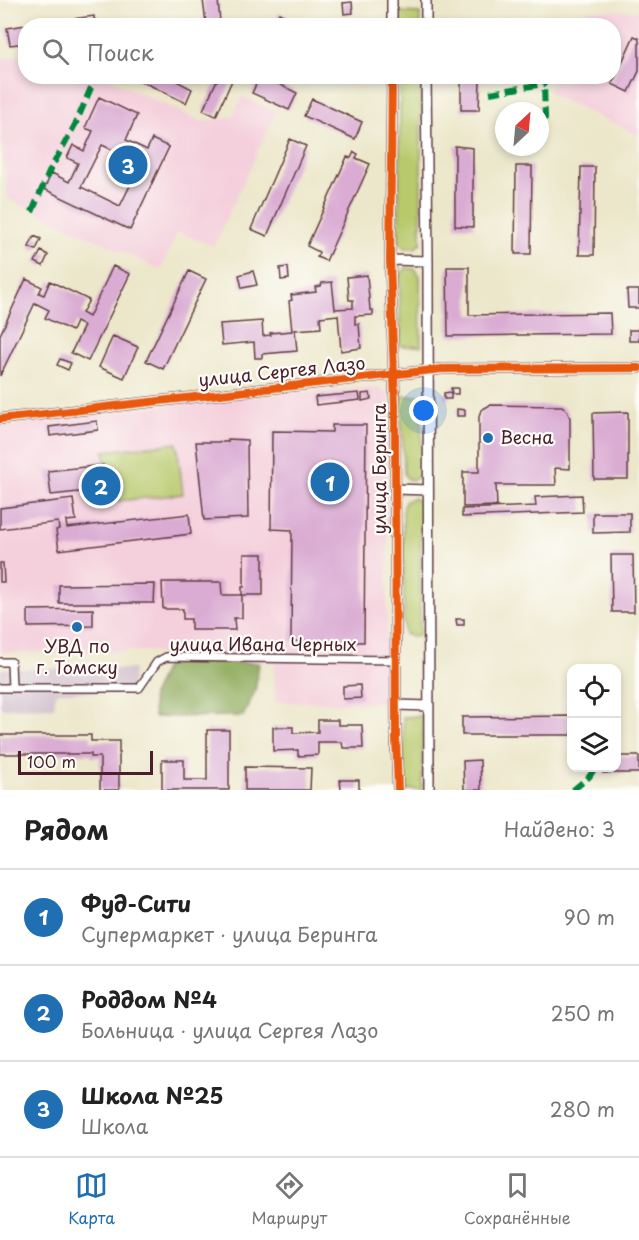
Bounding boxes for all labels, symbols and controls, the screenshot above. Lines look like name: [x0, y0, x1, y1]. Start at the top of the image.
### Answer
search box: [18, 18, 621, 84]
icon: search: [39, 35, 72, 68]
text: Поиск: [87, 35, 154, 68]
north arrow: [495, 102, 549, 156]
pin: 3: [108, 142, 148, 188]
street label: улица Сергея Лазо: [197, 348, 367, 393]
your location: [409, 396, 438, 425]
street label: улица Беринга: [365, 403, 392, 534]
place label: Весна: [500, 423, 554, 450]
marker: Весна: [481, 431, 495, 445]
pin: 1: [310, 460, 350, 504]
pin: 2: [82, 464, 120, 508]
marker: УВД по г. Томску: [70, 620, 84, 634]
street label: улица Ивана Черных: [169, 630, 357, 657]
place label: УВД по г. Томску: [36, 632, 118, 680]
map controls: [567, 664, 621, 772]
button: locate: [567, 664, 621, 718]
button: layers: [567, 718, 621, 772]
scale bar: [18, 748, 153, 776]
text: 100 m: [27, 749, 76, 773]
text: Рядом: [24, 810, 109, 849]
text: Найдено: 3: [504, 814, 615, 844]
text: Фуд-Сити: [81, 886, 192, 919]
text: 1: [39, 902, 48, 932]
text: 90 m: [564, 902, 615, 932]
text: Супермаркет · улица Беринга: [81, 919, 377, 949]
text: Роддом №4: [81, 982, 217, 1015]
text: 2: [36, 998, 51, 1028]
text: 250 m: [551, 998, 615, 1028]
text: Больница · улица Сергея Лазо: [81, 1015, 378, 1045]
text: Школа №25: [81, 1078, 224, 1111]
text: 3: [37, 1094, 50, 1124]
text: 280 m: [550, 1094, 615, 1124]
text: Школа: [81, 1111, 148, 1141]
tab: Карта: [68, 1169, 115, 1229]
tab: Маршрут: [252, 1169, 327, 1229]
tab: Сохранённые: [464, 1169, 571, 1229]

